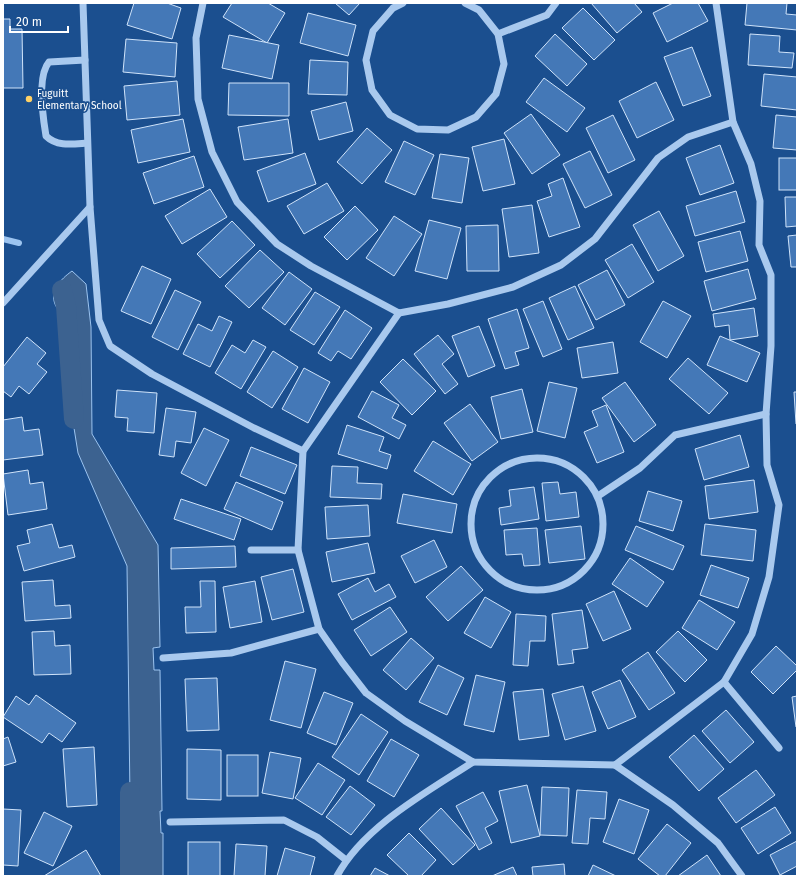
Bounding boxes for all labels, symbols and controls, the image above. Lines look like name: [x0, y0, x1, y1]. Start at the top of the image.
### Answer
scale bar: [10, 8, 68, 34]
text: 20 m: [16, 15, 42, 29]
place label: Fuguitt Elementary School: [37, 88, 122, 112]
marker: Fuguitt Elementary School: [24, 94, 34, 104]

